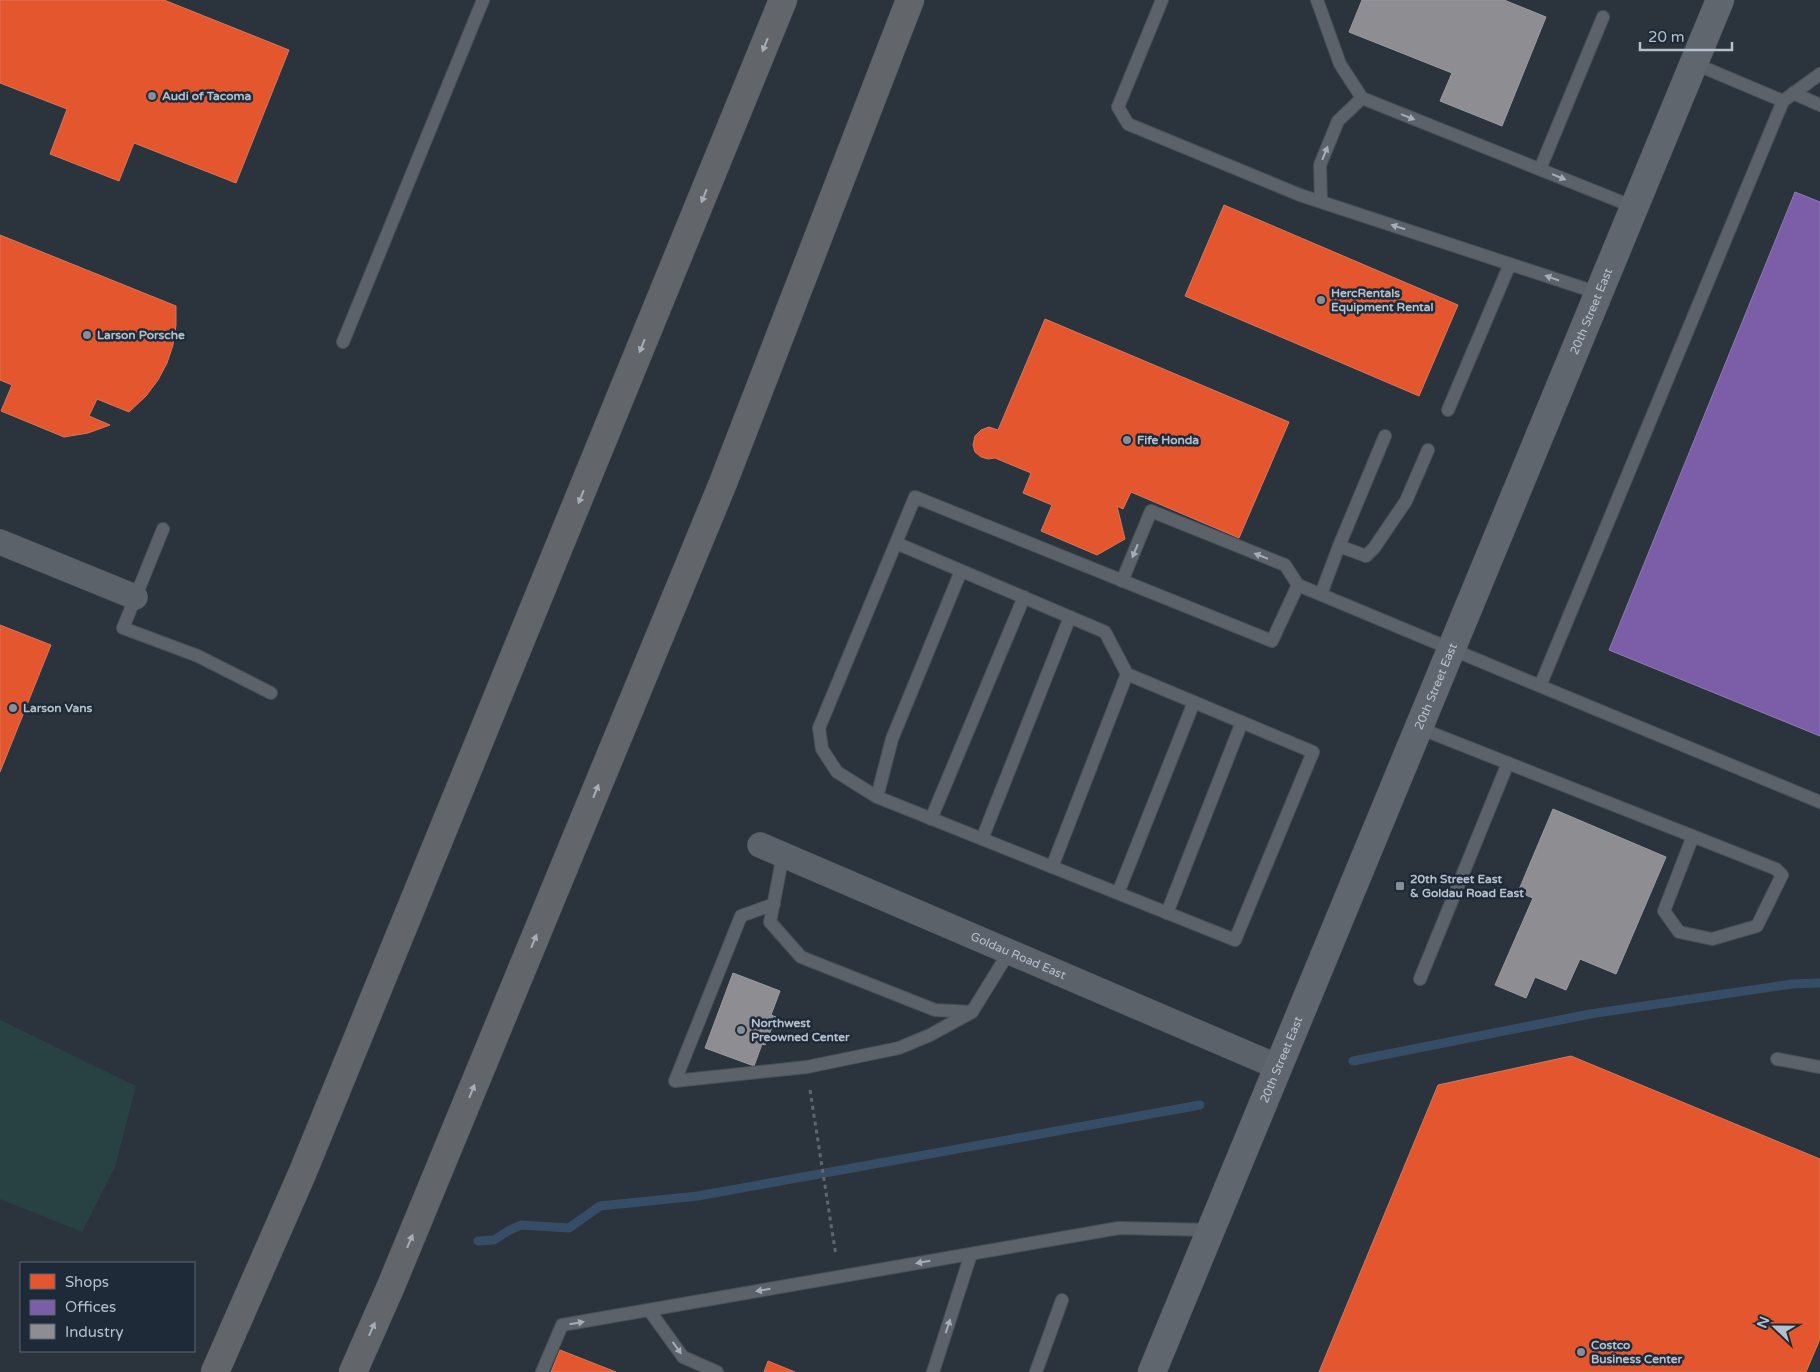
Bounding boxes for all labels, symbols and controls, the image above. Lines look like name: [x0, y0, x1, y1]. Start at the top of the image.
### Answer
scale bar: [1640, 20, 1732, 52]
text: 20 m: [1648, 28, 1685, 46]
one-way arrow: [761, 38, 769, 53]
place label: Audi of Tacoma: [162, 89, 251, 103]
marker: Audi of Tacoma: [146, 90, 158, 102]
one-way arrow: [1401, 113, 1415, 121]
one-way arrow: [1321, 146, 1329, 161]
one-way arrow: [1551, 174, 1566, 181]
one-way arrow: [700, 189, 708, 203]
one-way arrow: [1390, 222, 1405, 230]
street label: 20th Street East: [1567, 266, 1615, 357]
one-way arrow: [1544, 274, 1559, 282]
place label: HercRentals Equipment Rental: [1331, 286, 1433, 315]
marker: HercRentals Equipment Rental: [1315, 294, 1327, 306]
place label: Larson Porsche: [97, 328, 185, 342]
marker: Larson Porsche: [81, 329, 93, 341]
one-way arrow: [638, 339, 646, 353]
place label: Fife Honda: [1137, 433, 1199, 447]
marker: Fife Honda: [1121, 434, 1133, 446]
one-way arrow: [576, 489, 584, 504]
one-way arrow: [1130, 544, 1138, 558]
one-way arrow: [1254, 551, 1268, 559]
street label: 20th Street East: [1412, 641, 1460, 732]
place label: Larson Vans: [23, 701, 92, 715]
marker: Larson Vans: [7, 702, 19, 714]
one-way arrow: [593, 784, 601, 798]
place label: 20th Street East & Goldau Road East: [1410, 872, 1524, 900]
marker: 20th Street East & Goldau Road East: [1394, 880, 1406, 892]
street label: Goldau Road East: [969, 929, 1068, 982]
one-way arrow: [531, 934, 539, 948]
street label: 20th Street East: [1257, 1014, 1306, 1105]
place label: Northwest Preowned Center: [751, 1016, 850, 1044]
marker: Northwest Preowned Center: [735, 1024, 747, 1036]
one-way arrow: [469, 1084, 477, 1098]
one-way arrow: [407, 1234, 415, 1249]
one-way arrow: [915, 1259, 931, 1267]
legend: [20, 1262, 195, 1352]
text: Shops: [65, 1273, 109, 1291]
one-way arrow: [754, 1287, 770, 1295]
text: Offices: [65, 1298, 116, 1316]
north arrow: [1750, 1302, 1800, 1352]
text: N: [1753, 1314, 1773, 1331]
one-way arrow: [570, 1318, 586, 1326]
one-way arrow: [945, 1318, 952, 1333]
one-way arrow: [369, 1322, 377, 1336]
text: Industry: [65, 1323, 124, 1341]
place label: Costco Business Center: [1591, 1338, 1682, 1366]
one-way arrow: [672, 1341, 682, 1355]
marker: Costco Business Center: [1575, 1346, 1587, 1358]

